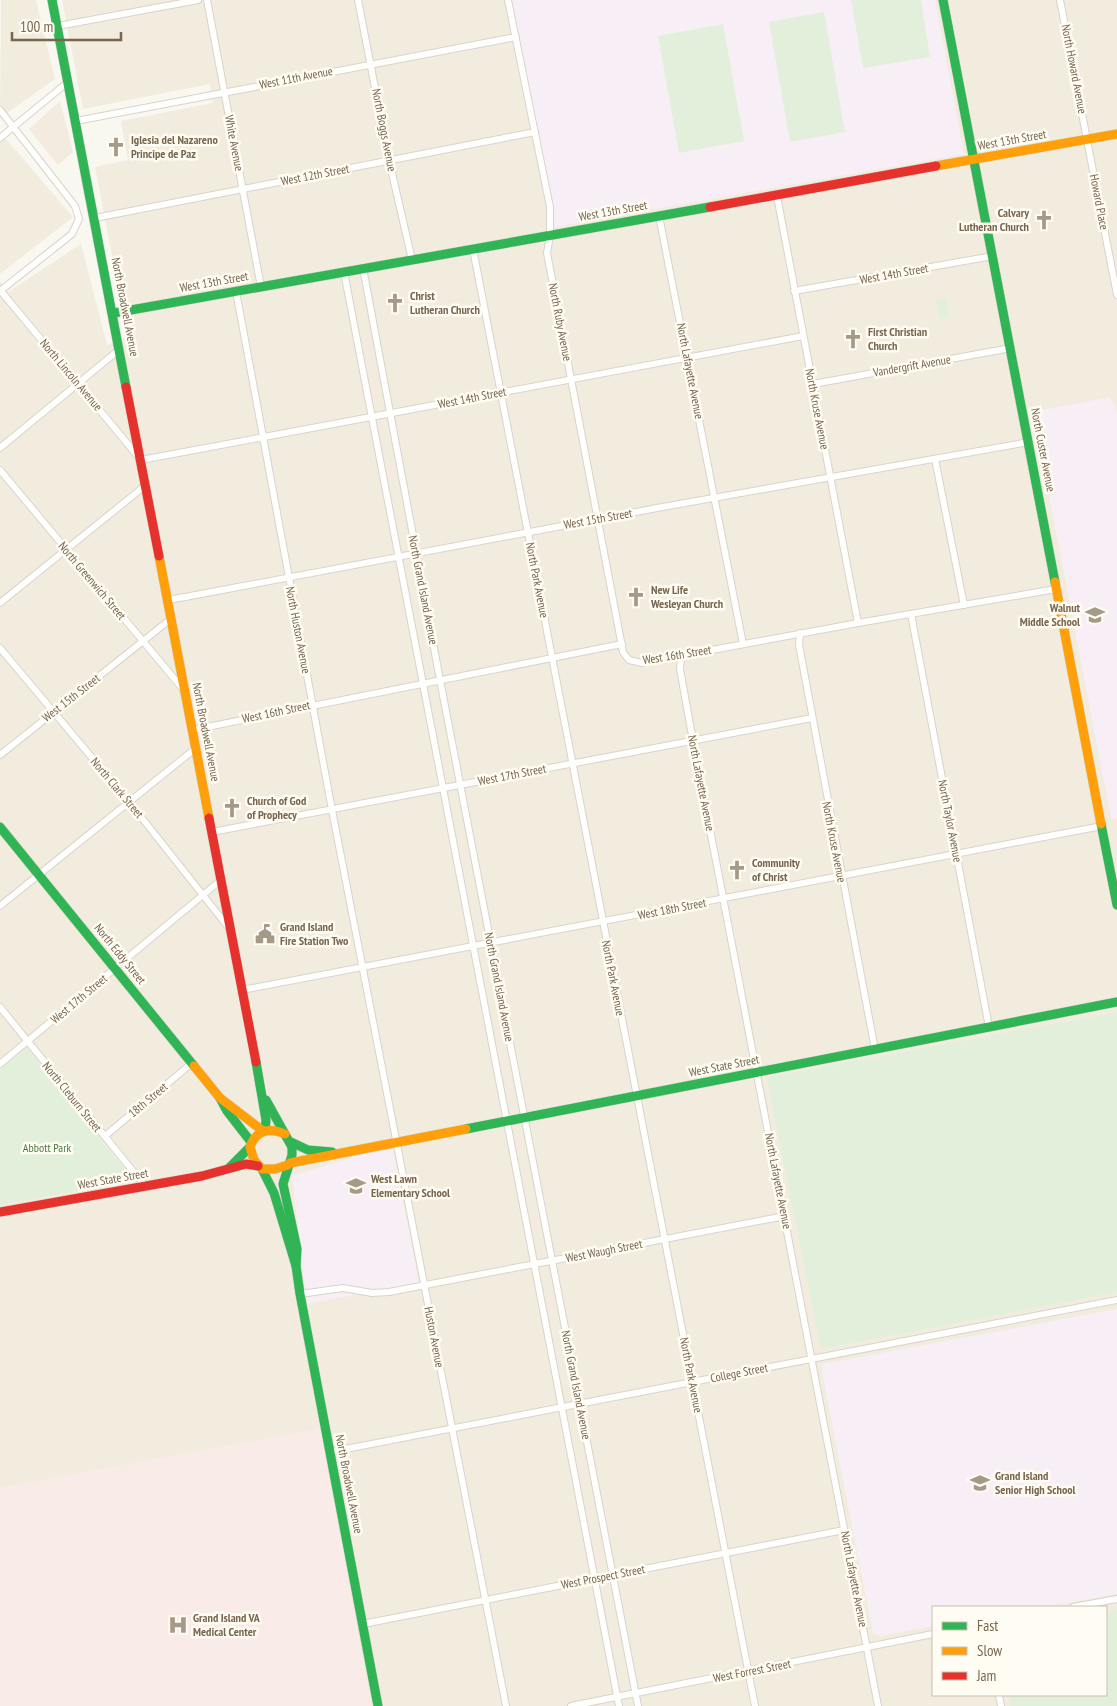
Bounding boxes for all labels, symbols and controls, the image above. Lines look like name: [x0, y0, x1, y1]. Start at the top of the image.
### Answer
scale bar: [12, 10, 121, 42]
text: 100 m: [20, 17, 53, 36]
street label: North Howard Avenue: [1058, 23, 1091, 115]
street label: West 11th Avenue: [258, 63, 334, 92]
street label: North Boggs Avenue: [369, 87, 400, 173]
street label: White Avenue: [222, 114, 247, 172]
street label: West 13th Street: [977, 126, 1048, 153]
place label: Iglesia del Nazareno Principe de Paz: [131, 132, 218, 161]
church icon: Iglesia del Nazareno Principe de Paz: [105, 136, 127, 158]
street label: West 12th Street: [279, 160, 351, 188]
street label: Howard Place: [1087, 173, 1112, 231]
street label: West 13th Street: [578, 197, 649, 224]
place label: Calvary Lutheran Church: [959, 205, 1029, 234]
church icon: Calvary Lutheran Church: [1033, 209, 1055, 231]
street label: North Broadwell Avenue: [109, 256, 142, 358]
street label: West 14th Street: [859, 260, 930, 287]
street label: West 13th Street: [179, 268, 250, 295]
street label: North Ruby Avenue: [546, 282, 575, 362]
place label: Christ Lutheran Church: [410, 288, 480, 317]
church icon: Christ Lutheran Church: [384, 292, 406, 314]
street label: North Lafayette Avenue: [674, 322, 707, 420]
place label: First Christian Church: [868, 324, 927, 353]
church icon: First Christian Church: [842, 328, 864, 350]
street label: North Lincoln Avenue: [37, 336, 106, 414]
street label: Vandergrift Avenue: [871, 351, 952, 380]
street label: North Kruse Avenue: [802, 367, 833, 451]
street label: West 14th Street: [436, 383, 508, 411]
street label: North Custer Avenue: [1028, 407, 1059, 493]
street label: West 15th Street: [563, 505, 634, 532]
street label: North Grand Island Avenue: [406, 534, 441, 646]
street label: North Greenwich Street: [55, 539, 130, 623]
street label: North Park Avenue: [523, 541, 552, 619]
place label: New Life Wesleyan Church: [650, 582, 723, 611]
street label: North Huston Avenue: [283, 585, 314, 675]
church icon: New Life Wesleyan Church: [625, 586, 647, 608]
place label: Walnut Middle School: [1020, 600, 1081, 629]
school or university icon: Walnut Middle School: [1084, 604, 1106, 626]
street label: West 16th Street: [642, 642, 713, 667]
street label: West 15th Street: [39, 670, 103, 725]
street label: North Broadwell Avenue: [190, 681, 223, 783]
street label: West 16th Street: [240, 697, 312, 726]
street label: North Lafayette Avenue: [685, 734, 718, 832]
street label: North Clark Street: [88, 754, 148, 822]
street label: West 17th Street: [477, 760, 548, 788]
street label: North Taylor Avenue: [935, 778, 966, 863]
place label: Church of God of Prophecy: [247, 793, 306, 822]
church icon: Church of God of Prophecy: [221, 797, 243, 819]
street label: North Kruse Avenue: [819, 800, 850, 884]
place label: Community of Christ: [752, 855, 800, 884]
church icon: Community of Christ: [726, 859, 748, 881]
street label: West 18th Street: [636, 894, 708, 922]
place label: Grand Island Fire Station Two: [280, 919, 349, 948]
street label: North Eddy Street: [91, 920, 150, 987]
public building icon: Grand Island Fire Station Two: [254, 923, 276, 945]
street label: North Grand Island Avenue: [482, 931, 517, 1043]
street label: North Park Avenue: [599, 939, 628, 1017]
street label: West 17th Street: [47, 970, 111, 1027]
street label: West State Street: [687, 1051, 761, 1080]
street label: North Cleburn Street: [40, 1059, 106, 1135]
street label: 18th Street: [125, 1078, 171, 1120]
street label: North Lafayette Avenue: [762, 1132, 795, 1230]
park label: Abbott Park: [23, 1140, 71, 1155]
street label: West State Street: [77, 1165, 150, 1192]
place label: West Lawn Elementary School: [370, 1171, 450, 1200]
school or university icon: West Lawn Elementary School: [345, 1175, 367, 1197]
street label: West Waugh Street: [564, 1236, 644, 1265]
street label: Huston Avenue: [421, 1305, 448, 1369]
street label: North Grand Island Avenue: [559, 1329, 594, 1441]
street label: North Park Avenue: [677, 1336, 706, 1414]
street label: College Street: [709, 1359, 770, 1385]
street label: North Broadwell Avenue: [333, 1433, 366, 1535]
place label: Grand Island Senior High School: [995, 1468, 1076, 1497]
school or university icon: Grand Island Senior High School: [969, 1472, 991, 1494]
street label: North Lafayette Avenue: [838, 1530, 871, 1628]
street label: West Prospect Street: [560, 1561, 647, 1592]
legend: [932, 1606, 1107, 1696]
place label: Grand Island VA Medical Center: [193, 1610, 261, 1639]
hospital icon: Grand Island VA Medical Center: [167, 1614, 189, 1636]
text: Fast: [977, 1616, 998, 1635]
text: Slow: [977, 1641, 1002, 1660]
street label: West Forrest Street: [712, 1655, 793, 1685]
text: Jam: [976, 1666, 996, 1685]

